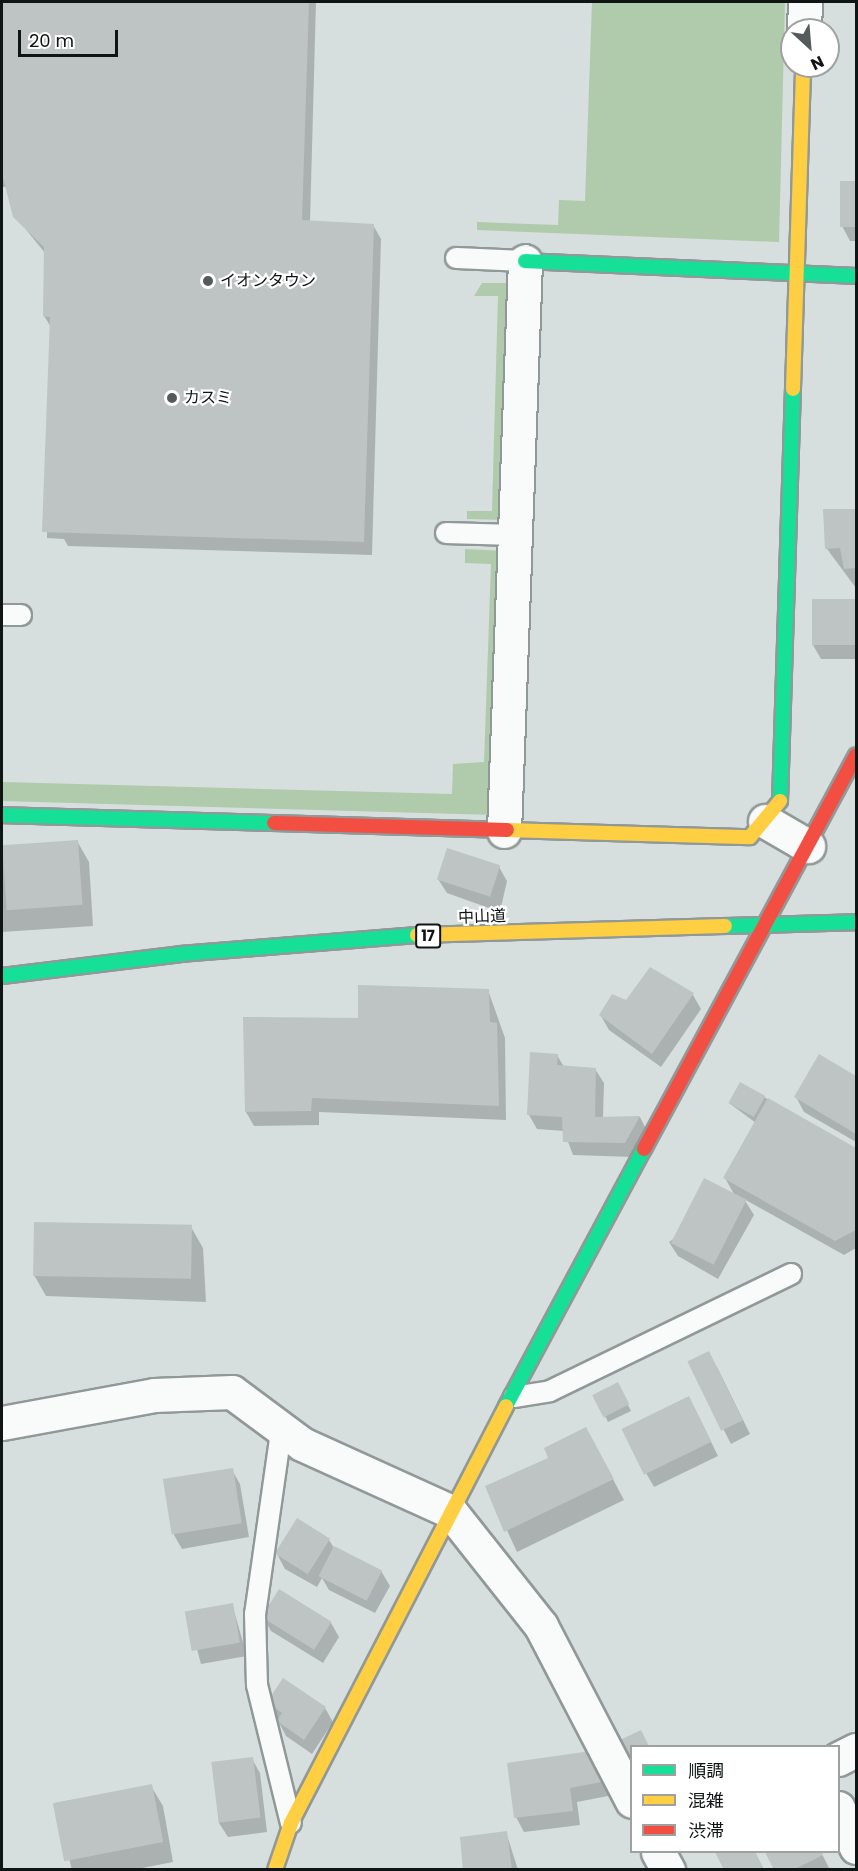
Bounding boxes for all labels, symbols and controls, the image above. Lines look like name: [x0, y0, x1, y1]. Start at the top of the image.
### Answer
scale bar: [21, 18, 122, 56]
north arrow: [780, 18, 840, 78]
text: 20 m: [29, 28, 74, 53]
text: N: [807, 50, 828, 76]
place label: イオンタウン: [220, 271, 316, 291]
marker: イオンタウン: [201, 274, 215, 288]
place label: カスミ: [184, 388, 232, 408]
marker: カスミ: [165, 391, 179, 405]
street label: 中山道: [458, 907, 506, 927]
road number: 17: [414, 924, 442, 948]
legend: [630, 1745, 840, 1853]
text: 順調: [688, 1758, 724, 1783]
text: 混雑: [688, 1788, 724, 1813]
text: 渋滞: [688, 1818, 724, 1843]

